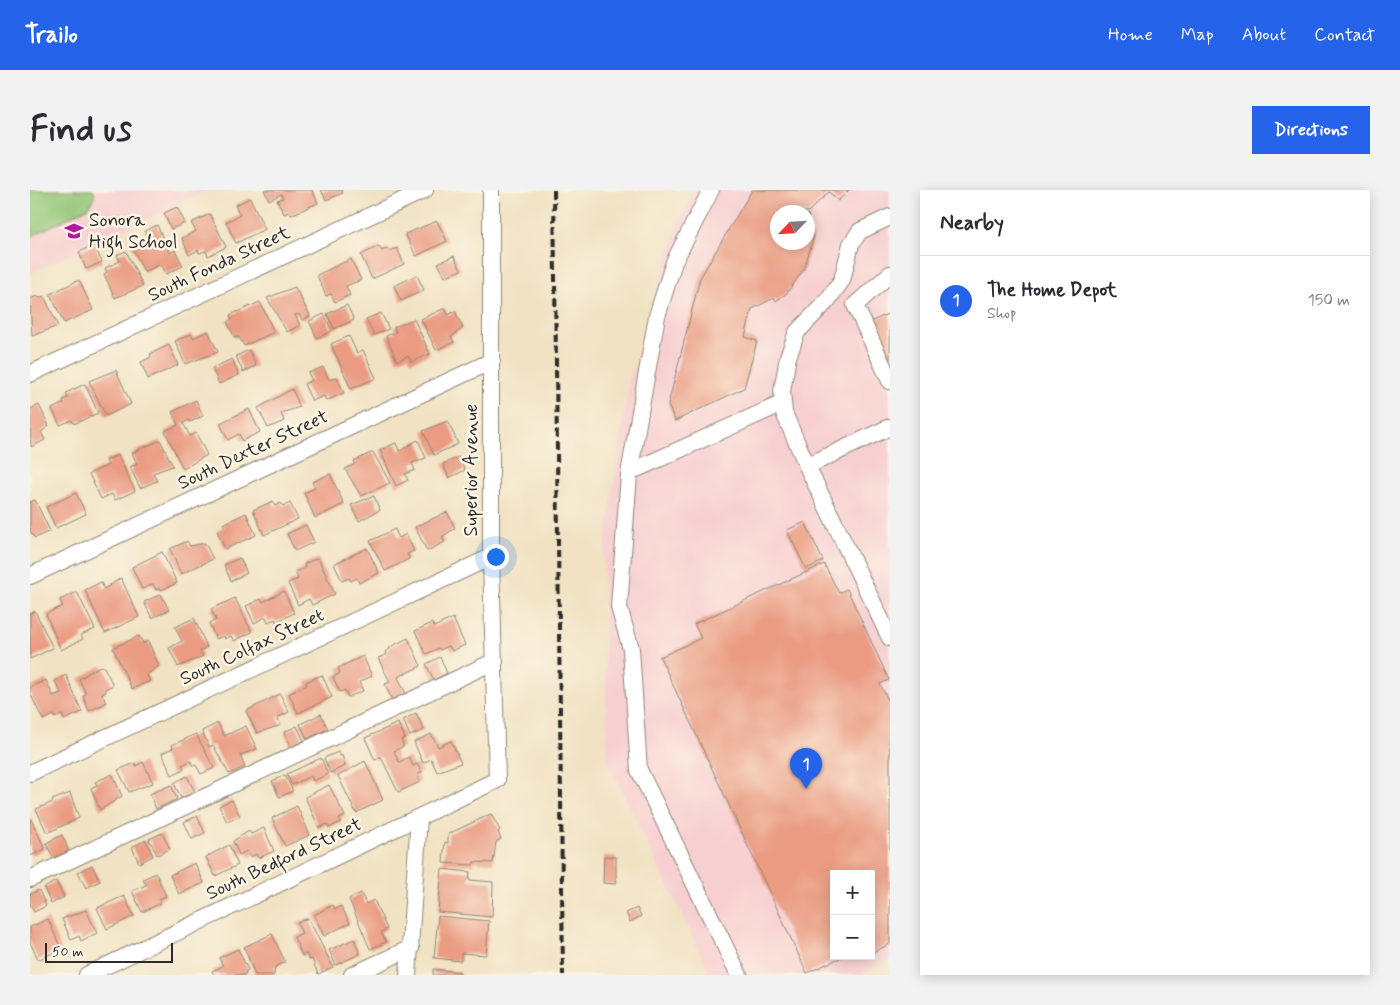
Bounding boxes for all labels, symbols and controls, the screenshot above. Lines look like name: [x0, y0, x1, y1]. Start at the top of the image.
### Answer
text: Trailo: [25, 20, 78, 51]
text: Home: [1108, 23, 1153, 47]
text: Map: [1181, 23, 1214, 47]
text: About: [1242, 23, 1286, 47]
text: Contact: [1314, 23, 1375, 47]
button: Directions: [1252, 106, 1370, 154]
text: Find us: [30, 107, 132, 153]
north arrow: [770, 205, 815, 250]
place label: Sonora High School: [89, 208, 178, 258]
text: Nearby: [940, 209, 1004, 237]
school or university icon: Sonora High School: [63, 220, 85, 242]
street label: South Fonda Street: [144, 220, 294, 308]
text: The Home Depot: [987, 278, 1117, 303]
text: 1: [952, 290, 960, 311]
text: 150 m: [1308, 290, 1350, 311]
text: Shop: [987, 303, 1016, 324]
street label: South Dexter Street: [174, 404, 332, 496]
street label: Superior Avenue: [459, 404, 484, 536]
your location: [483, 544, 509, 570]
street label: South Colfax Street: [176, 603, 328, 691]
pin: 1: [790, 748, 822, 789]
street label: South Bedford Street: [202, 812, 367, 909]
map controls: [830, 870, 875, 960]
button: +: [830, 870, 875, 915]
button: −: [830, 915, 875, 960]
scale bar: [45, 940, 172, 963]
text: 50 m: [52, 943, 83, 961]

